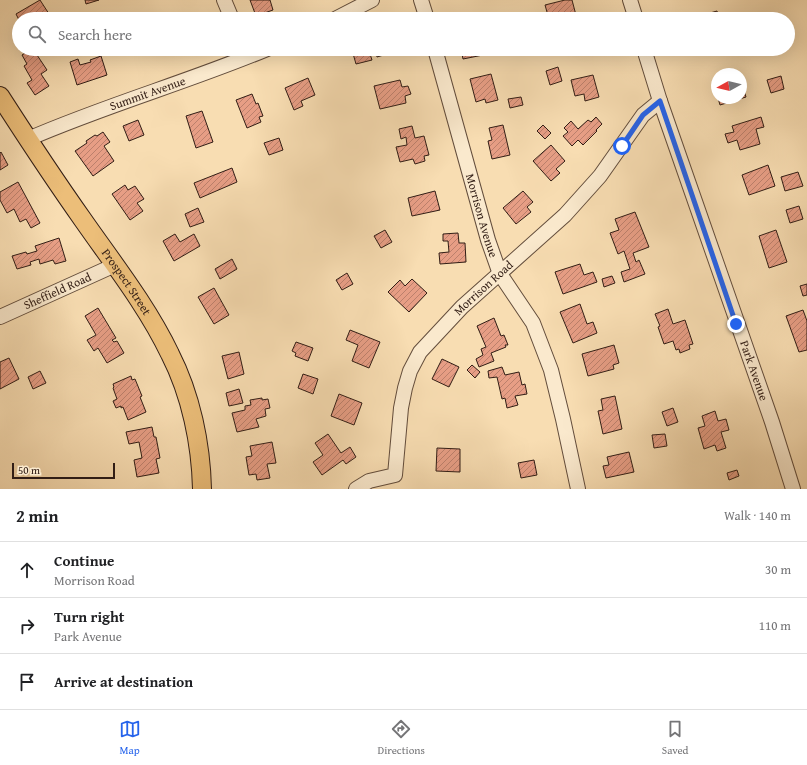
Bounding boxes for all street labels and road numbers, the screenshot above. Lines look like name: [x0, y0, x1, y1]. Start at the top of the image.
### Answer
street label: Summit Avenue: [107, 72, 188, 114]
street label: Morrison Avenue: [462, 172, 503, 260]
street label: Prospect Street: [98, 245, 156, 319]
street label: Morrison Road: [449, 256, 517, 319]
street label: Sheffield Road: [21, 268, 94, 313]
street label: Park Avenue: [736, 338, 773, 403]

